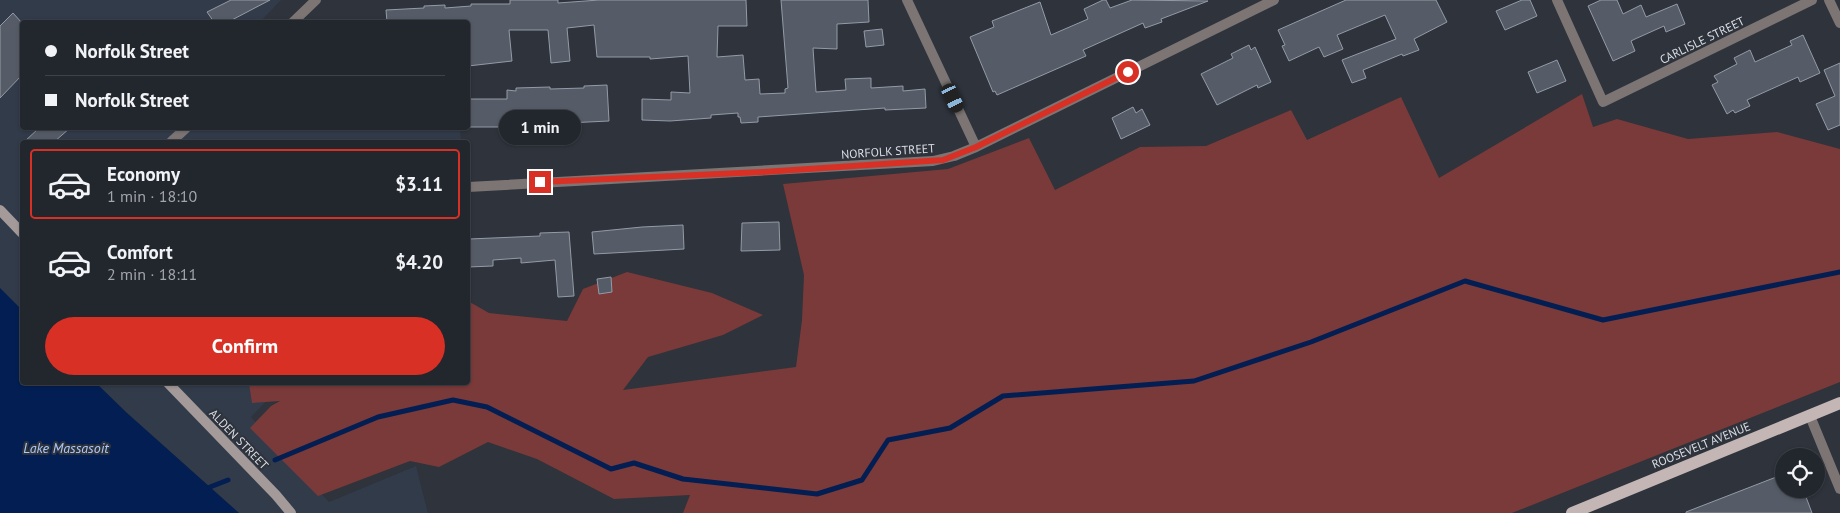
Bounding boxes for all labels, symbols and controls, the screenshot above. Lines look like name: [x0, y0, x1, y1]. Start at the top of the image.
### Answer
street label: CARLISLE STREET: [1657, 13, 1747, 67]
text: Norfolk Street: [75, 39, 189, 63]
route start: [1117, 61, 1139, 83]
car: [939, 81, 966, 115]
text: Norfolk Street: [75, 88, 189, 112]
callout: 1 min: [499, 110, 581, 144]
text: 1 min: [520, 117, 560, 137]
street label: NORFOLK STREET: [841, 140, 936, 162]
icon: car: [47, 162, 92, 207]
text: Economy: [107, 162, 180, 186]
route end: [529, 171, 551, 193]
text: $3.11: [395, 172, 443, 196]
text: 1 min · 18:10: [107, 186, 197, 206]
icon: car: [47, 240, 92, 285]
text: Comfort: [107, 240, 173, 264]
text: $4.20: [395, 250, 443, 274]
text: 2 min · 18:11: [107, 264, 197, 284]
button: Confirm: [45, 317, 445, 375]
street label: ALDEN STREET: [206, 406, 272, 473]
street label: ROOSEVELT AVENUE: [1650, 418, 1752, 472]
water label: Lake Massasoit: [23, 439, 109, 457]
map controls: [1775, 448, 1825, 498]
button: locate: [1775, 448, 1825, 498]

